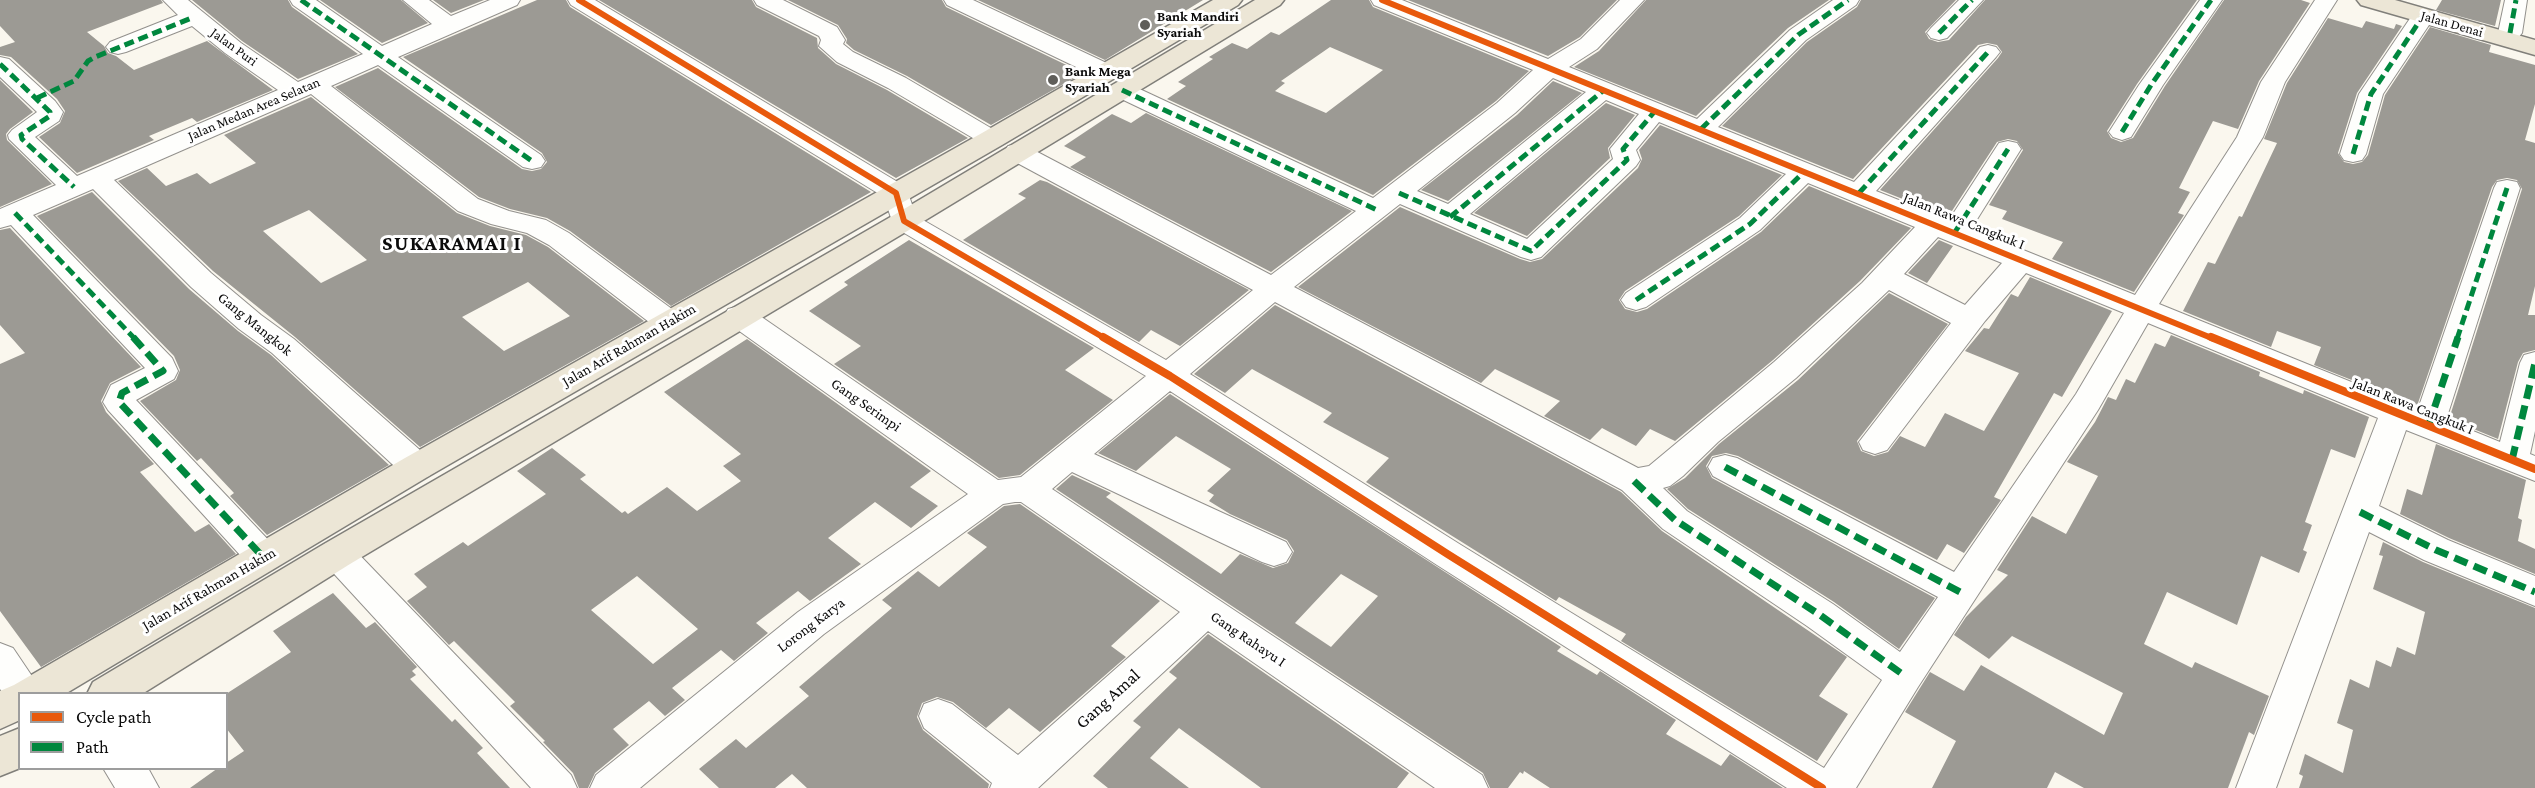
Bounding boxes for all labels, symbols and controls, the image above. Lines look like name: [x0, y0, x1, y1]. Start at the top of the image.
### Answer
street label: Jalan Denai: [2419, 7, 2485, 41]
place label: Bank Mandiri Syariah: [1157, 9, 1239, 42]
marker: Bank Mandiri Syariah: [1138, 18, 1152, 32]
street label: Jalan Puri: [207, 24, 261, 70]
place label: Bank Mega Syariah: [1065, 64, 1131, 96]
marker: Bank Mega Syariah: [1046, 73, 1060, 87]
street label: Jalan Medan Area Selatan: [185, 74, 323, 144]
street label: Jalan Rawa Cangkuk I: [1901, 188, 2027, 254]
district label: SUKARAMAI I: [382, 231, 522, 257]
street label: Gang Mangkok: [214, 288, 296, 360]
street label: Jalan Arif Rahman Hakim: [559, 299, 699, 391]
street label: Jalan Rawa Cangkuk I: [2350, 373, 2476, 439]
street label: Gang Serimpi: [828, 374, 904, 436]
street label: Jalan Arif Rahman Hakim: [139, 543, 279, 635]
street label: Lorong Karya: [774, 594, 848, 656]
street label: Gang Rahayu I: [1207, 607, 1289, 671]
street label: Gang Amal: [1071, 664, 1145, 734]
legend: [18, 692, 228, 770]
text: Cycle path: [76, 707, 151, 727]
text: Path: [76, 737, 109, 757]

